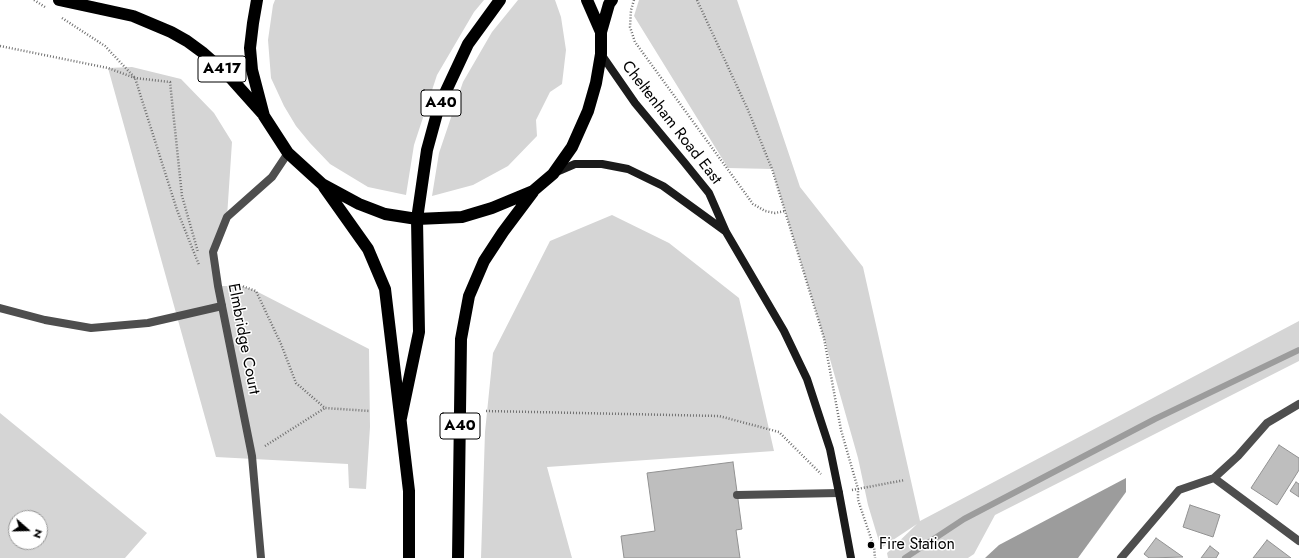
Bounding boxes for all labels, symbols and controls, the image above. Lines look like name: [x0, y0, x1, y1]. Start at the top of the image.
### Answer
road number: A417: [198, 56, 246, 82]
street label: Cheltenham Road East: [617, 58, 725, 188]
road number: A40: [421, 90, 461, 116]
street label: Elmbridge Court: [223, 282, 263, 396]
road number: A40: [440, 413, 480, 439]
north arrow: [8, 510, 48, 550]
text: N: [29, 527, 47, 541]
place label: Fire Station: [879, 535, 955, 555]
marker: Fire Station: [866, 540, 876, 550]

